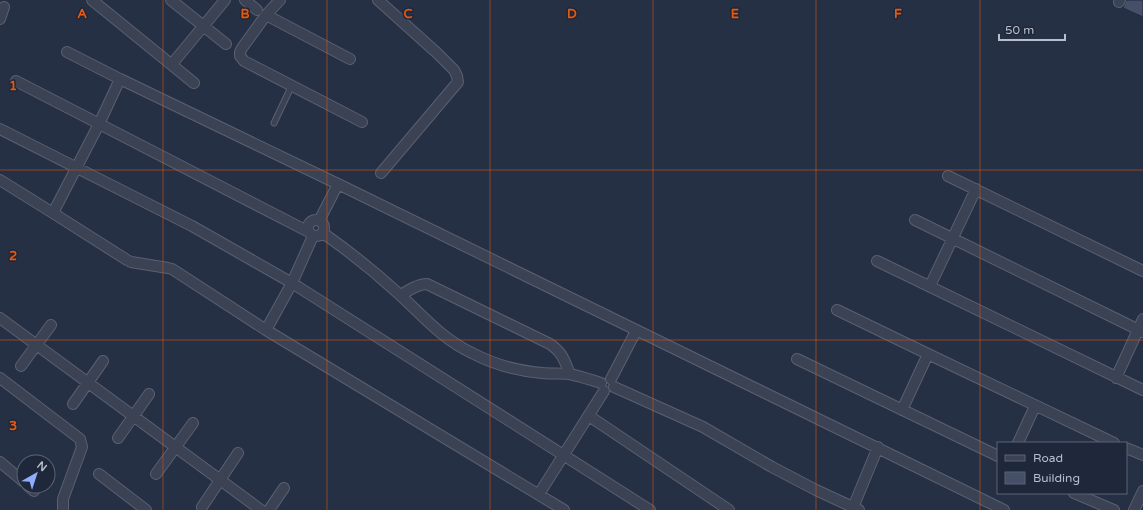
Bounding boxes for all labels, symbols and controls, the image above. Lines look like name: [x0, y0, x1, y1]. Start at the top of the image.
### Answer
text: A: [77, 6, 87, 22]
text: B: [240, 6, 250, 22]
text: C: [403, 6, 413, 22]
text: D: [567, 6, 577, 22]
text: E: [731, 6, 739, 22]
text: F: [894, 6, 902, 22]
scale bar: [999, 16, 1065, 42]
text: 50 m: [1005, 23, 1034, 37]
text: 1: [9, 78, 17, 94]
text: 2: [9, 248, 17, 264]
text: 3: [9, 418, 17, 434]
legend: [997, 442, 1127, 494]
text: Road: [1033, 451, 1063, 465]
north arrow: [16, 454, 56, 494]
text: N: [34, 459, 50, 474]
text: Building: [1033, 471, 1080, 485]

